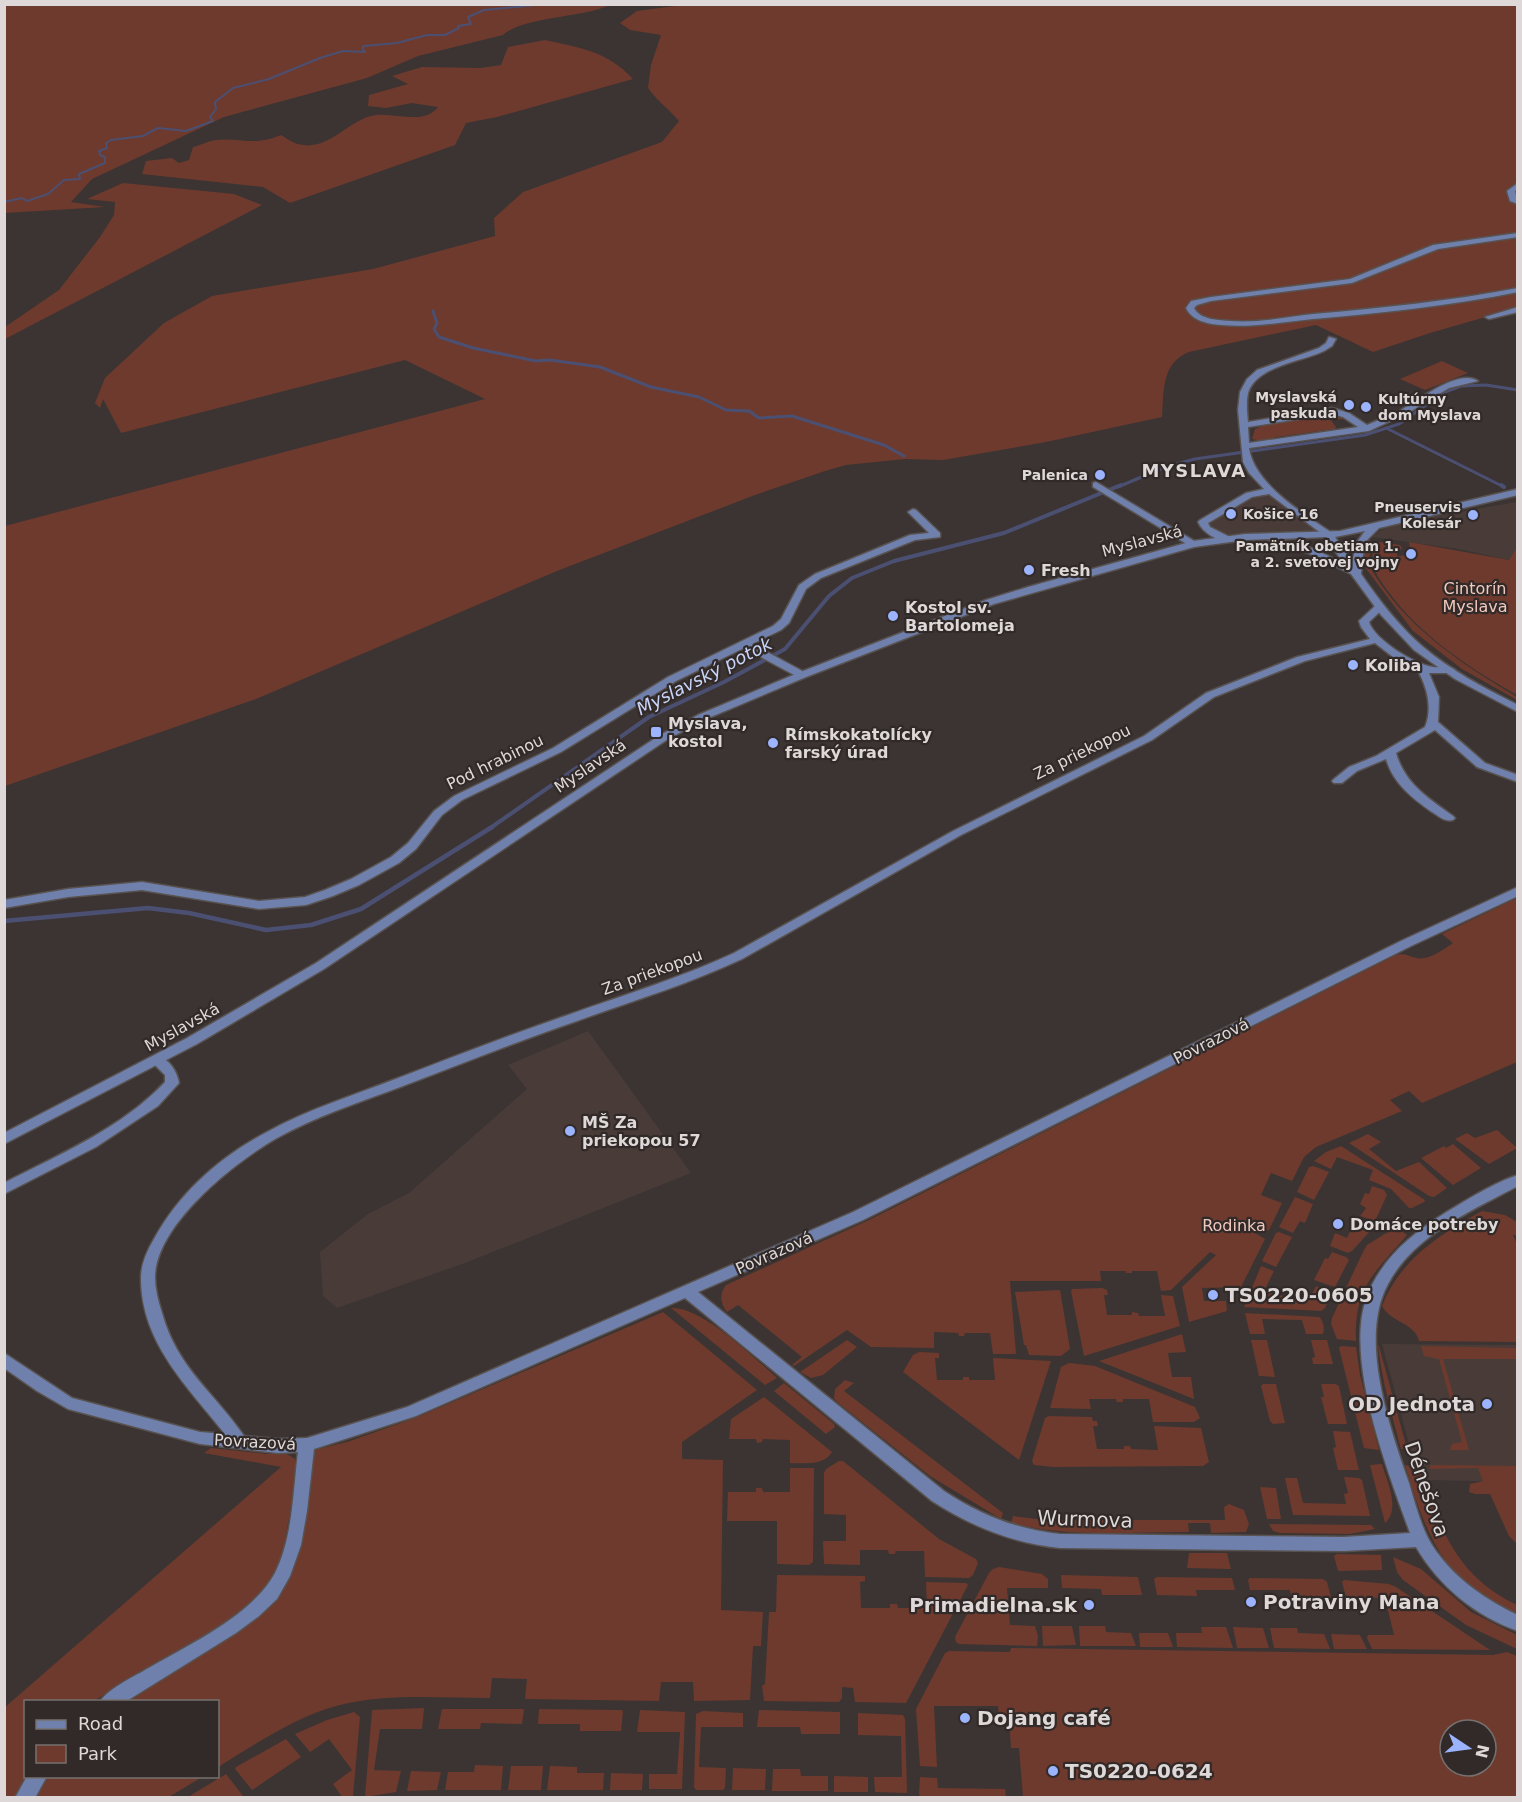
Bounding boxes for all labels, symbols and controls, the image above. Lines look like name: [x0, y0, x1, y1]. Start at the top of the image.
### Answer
place label: Myslavská paskuda: [1255, 389, 1337, 421]
place label: Kultúrny dom Myslava: [1378, 391, 1481, 423]
marker: Myslavská paskuda: [1342, 398, 1356, 412]
marker: Kultúrny dom Myslava: [1359, 400, 1373, 414]
district label: MYSLAVA: [1141, 460, 1247, 481]
place label: Palenica: [1022, 467, 1088, 483]
marker: Palenica: [1093, 468, 1107, 482]
place label: Pneuservis Kolesár: [1374, 499, 1461, 531]
place label: Košice 16: [1243, 506, 1319, 522]
marker: Košice 16: [1224, 507, 1238, 521]
marker: Pneuservis Kolesár: [1466, 508, 1480, 522]
street label: Myslavská: [1100, 521, 1184, 561]
place label: Pamätník obetiam 1. a 2. svetovej vojny: [1235, 538, 1399, 570]
marker: Pamätník obetiam 1. a 2. svetovej vojny: [1404, 547, 1418, 561]
place label: Fresh: [1041, 561, 1091, 580]
marker: Fresh: [1022, 563, 1036, 577]
park label: Cintorín Myslava: [1442, 579, 1508, 616]
place label: Kostol sv. Bartolomeja: [905, 598, 1015, 635]
marker: Kostol sv. Bartolomeja: [886, 609, 900, 623]
water label: Myslavský potok: [633, 632, 777, 719]
place label: Koliba: [1365, 656, 1421, 675]
marker: Koliba: [1346, 658, 1360, 672]
place label: Myslava, kostol: [668, 714, 747, 751]
street label: Za priekopou: [1030, 720, 1134, 784]
marker: Myslava, kostol: [649, 725, 663, 739]
place label: Rímskokatolícky farský úrad: [785, 725, 932, 762]
street label: Pod hrabinou: [444, 730, 546, 794]
street label: Myslavská: [551, 735, 629, 797]
marker: Rímskokatolícky farský úrad: [766, 736, 780, 750]
street label: Za priekopou: [599, 945, 705, 999]
street label: Myslavská: [141, 999, 223, 1055]
street label: Povrazová: [1170, 1014, 1252, 1068]
place label: MŠ Za priekopou 57: [582, 1113, 701, 1150]
marker: MŠ Za priekopou 57: [563, 1124, 577, 1138]
place label: Domáce potreby: [1350, 1215, 1499, 1234]
park label: Rodinka: [1202, 1216, 1266, 1235]
marker: Domáce potreby: [1331, 1217, 1345, 1231]
street label: Povrazová: [733, 1228, 815, 1278]
place label: TS0220-0605: [1225, 1283, 1373, 1307]
marker: TS0220-0605: [1206, 1288, 1220, 1302]
place label: OD Jednota: [1348, 1392, 1475, 1416]
marker: OD Jednota: [1480, 1397, 1494, 1411]
street label: Povrazová: [213, 1430, 297, 1454]
street label: Dénešova: [1399, 1438, 1455, 1540]
street label: Wurmova: [1037, 1505, 1133, 1533]
place label: Potraviny Mana: [1263, 1590, 1440, 1614]
place label: Primadielna.sk: [909, 1593, 1078, 1617]
marker: Potraviny Mana: [1244, 1595, 1258, 1609]
marker: Primadielna.sk: [1082, 1598, 1096, 1612]
legend: [24, 1700, 219, 1778]
place label: Dojang café: [977, 1706, 1111, 1730]
marker: Dojang café: [958, 1711, 972, 1725]
text: Road: [78, 1713, 123, 1734]
north arrow: [1438, 1718, 1498, 1778]
text: Park: [78, 1743, 117, 1764]
text: N: [1471, 1743, 1493, 1760]
place label: TS0220-0624: [1065, 1759, 1213, 1783]
marker: TS0220-0624: [1046, 1764, 1060, 1778]

